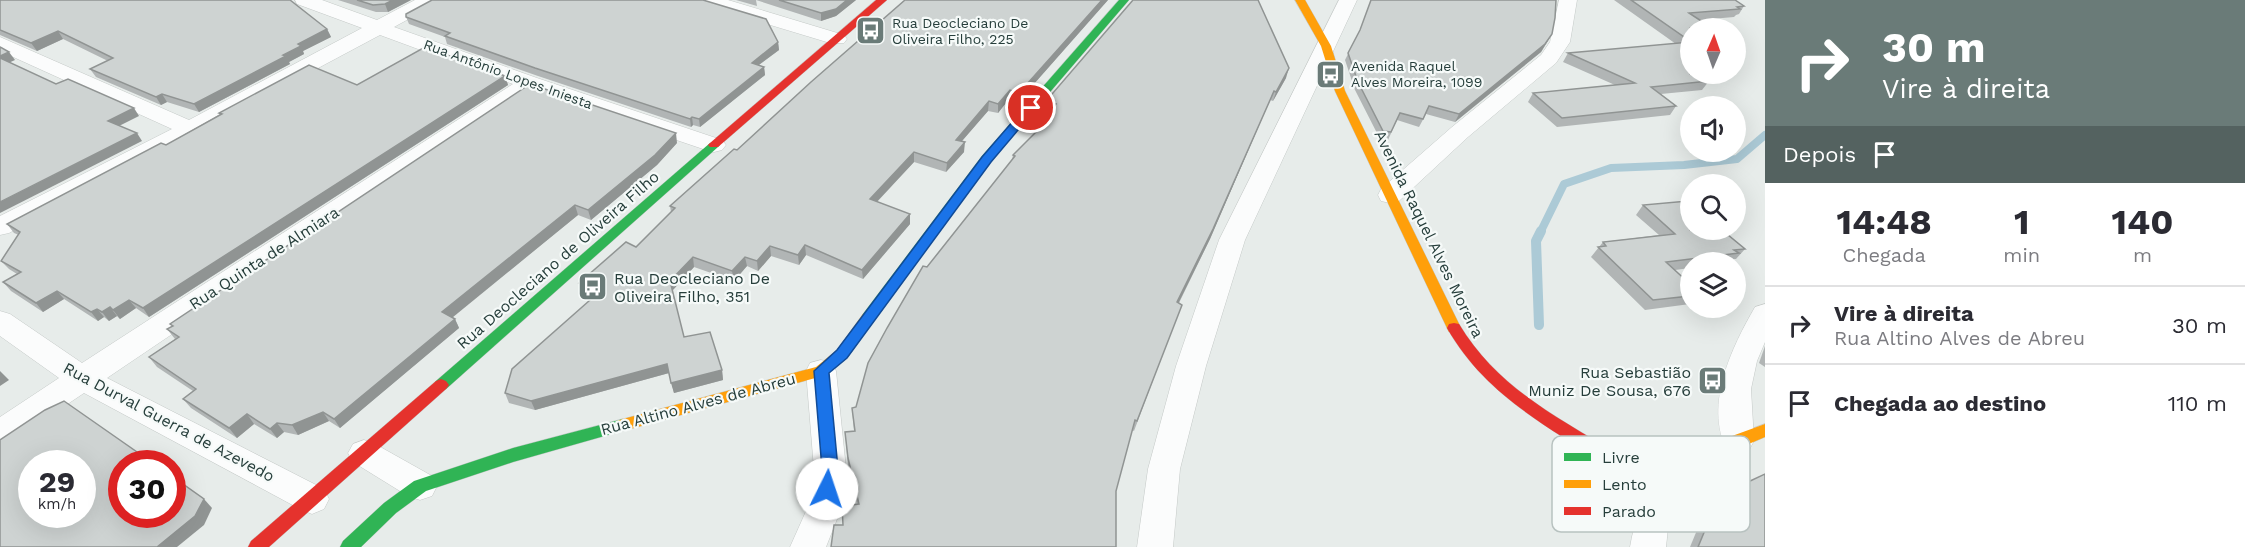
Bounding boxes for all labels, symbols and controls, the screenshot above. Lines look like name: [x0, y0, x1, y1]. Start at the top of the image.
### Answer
bus stop icon: Rua Deocleciano De Oliveira Filho, 225: [855, 15, 887, 47]
place label: Rua Deocleciano De Oliveira Filho, 225: [892, 15, 1028, 47]
north arrow: [1680, 18, 1746, 84]
map controls: [1680, 18, 1746, 318]
text: 30 m: [1882, 23, 1986, 72]
icon: right: [1783, 24, 1861, 102]
street label: Rua Antônio Lopes Iniesta: [421, 36, 595, 112]
bus stop icon: Avenida Raquel Alves Moreira, 1099: [1314, 58, 1346, 90]
place label: Avenida Raquel Alves Moreira, 1099: [1351, 58, 1482, 90]
text: Vire à direita: [1882, 73, 2050, 105]
pin: [1005, 82, 1056, 133]
icon: arrive: [1014, 91, 1047, 124]
button: sound: [1680, 96, 1746, 162]
street label: Avenida Raquel Alves Moreira: [1370, 127, 1488, 341]
icon: arrive: [1868, 138, 1901, 171]
text: Depois: [1783, 142, 1856, 167]
street label: Rua Deocleciano de Oliveira Filho: [453, 167, 663, 353]
button: search: [1680, 174, 1746, 240]
text: 14:48: [1836, 201, 1932, 243]
text: 1: [2014, 201, 2030, 243]
text: 140: [2112, 201, 2174, 243]
street label: Rua Quinta de Almiara: [186, 202, 342, 314]
text: Chegada: [1842, 243, 1926, 267]
text: min: [2003, 243, 2040, 267]
text: m: [2133, 243, 2152, 267]
button: layers: [1680, 252, 1746, 318]
place label: Rua Deocleciano De Oliveira Filho, 351: [614, 269, 770, 306]
bus stop icon: Rua Deocleciano De Oliveira Filho, 351: [577, 271, 609, 303]
text: Vire à direita: [1834, 301, 1974, 326]
icon: right: [1783, 309, 1816, 342]
text: 30 m: [2172, 313, 2227, 338]
text: Rua Altino Alves de Abreu: [1834, 326, 2085, 350]
street label: Rua Durval Guerra de Azevedo: [60, 358, 278, 486]
place label: Rua Sebastião Muniz De Sousa, 676: [1528, 363, 1691, 400]
bus stop icon: Rua Sebastião Muniz De Sousa, 676: [1696, 365, 1728, 397]
street label: Rua Altino Alves de Abreu: [599, 369, 797, 439]
icon: arrive: [1783, 387, 1816, 420]
text: Chegada ao destino: [1834, 391, 2046, 416]
text: 110 m: [2168, 391, 2227, 416]
legend: [1552, 436, 1750, 532]
text: Livre: [1602, 448, 1640, 467]
speed limit sign: 30: [108, 450, 186, 528]
position arrow: [795, 457, 859, 521]
text: 29: [39, 464, 75, 499]
text: Lento: [1602, 475, 1647, 494]
text: km/h: [38, 495, 76, 513]
text: Parado: [1602, 502, 1656, 521]

